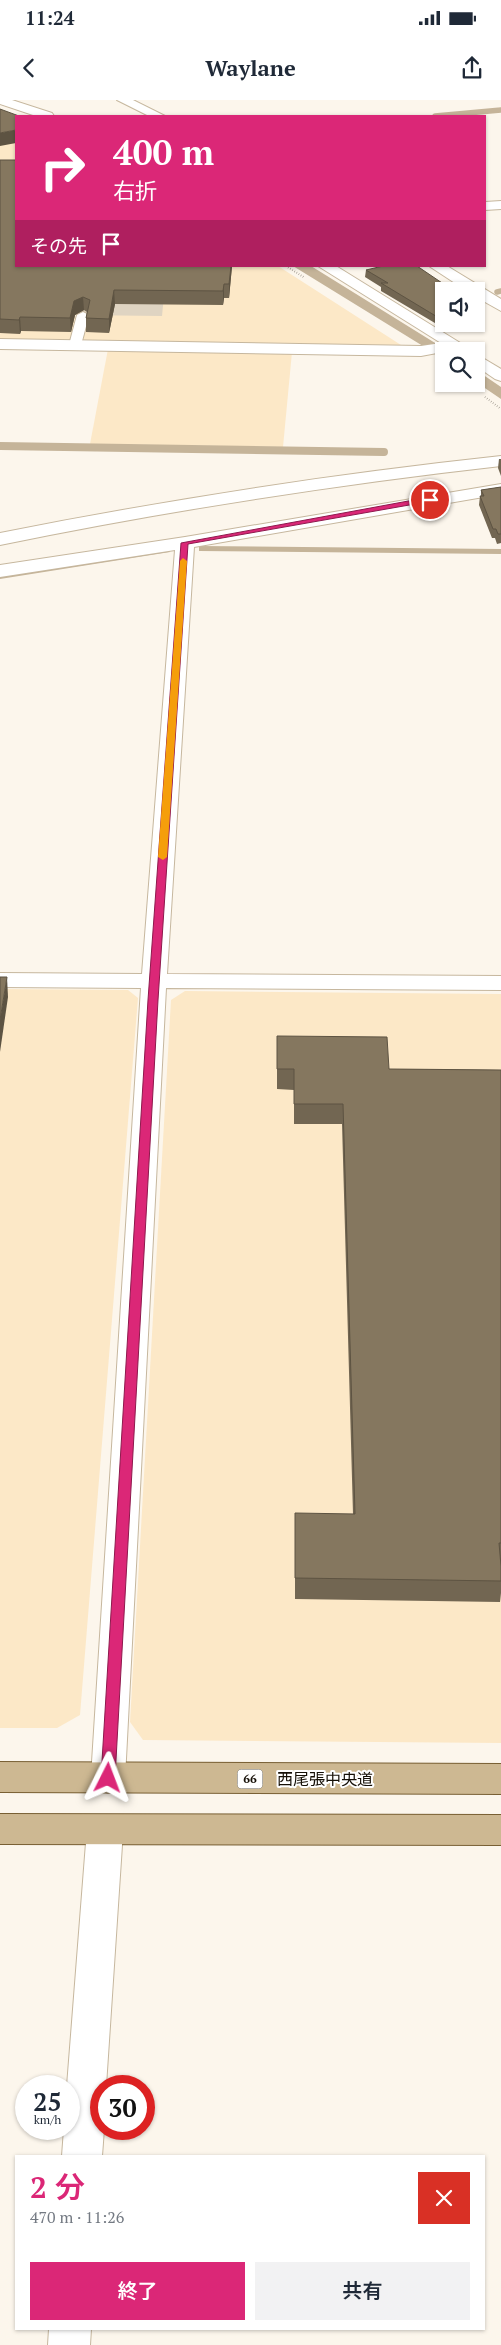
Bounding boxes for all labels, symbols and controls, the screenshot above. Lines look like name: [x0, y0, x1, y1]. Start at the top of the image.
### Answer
text: 11:24: [25, 5, 74, 30]
text: Waylane: [205, 53, 296, 82]
icon: back: [15, 54, 43, 82]
icon: share: [458, 54, 486, 82]
text: 400 m: [113, 129, 214, 175]
icon: right: [30, 135, 95, 200]
text: 右折: [113, 176, 157, 205]
icon: arrive: [97, 230, 125, 258]
text: その先: [30, 233, 87, 258]
map controls: [435, 282, 485, 392]
button: sound: [435, 282, 485, 332]
button: search: [435, 342, 485, 392]
pin: [409, 479, 451, 521]
icon: arrive: [416, 486, 444, 514]
position arrow: [81, 1751, 133, 1803]
street label: 西尾張中央道: [277, 1768, 373, 1790]
road number: 66: [238, 1770, 262, 1788]
speed limit sign: 30: [90, 2075, 155, 2140]
text: 25: [33, 2085, 62, 2118]
text: km/h: [34, 2112, 61, 2127]
text: 2 分: [30, 2167, 85, 2207]
button: close: [418, 2172, 470, 2224]
text: 470 m · 11:26: [30, 2206, 124, 2228]
button: 終了: [30, 2262, 245, 2320]
button: 共有: [255, 2262, 470, 2320]

